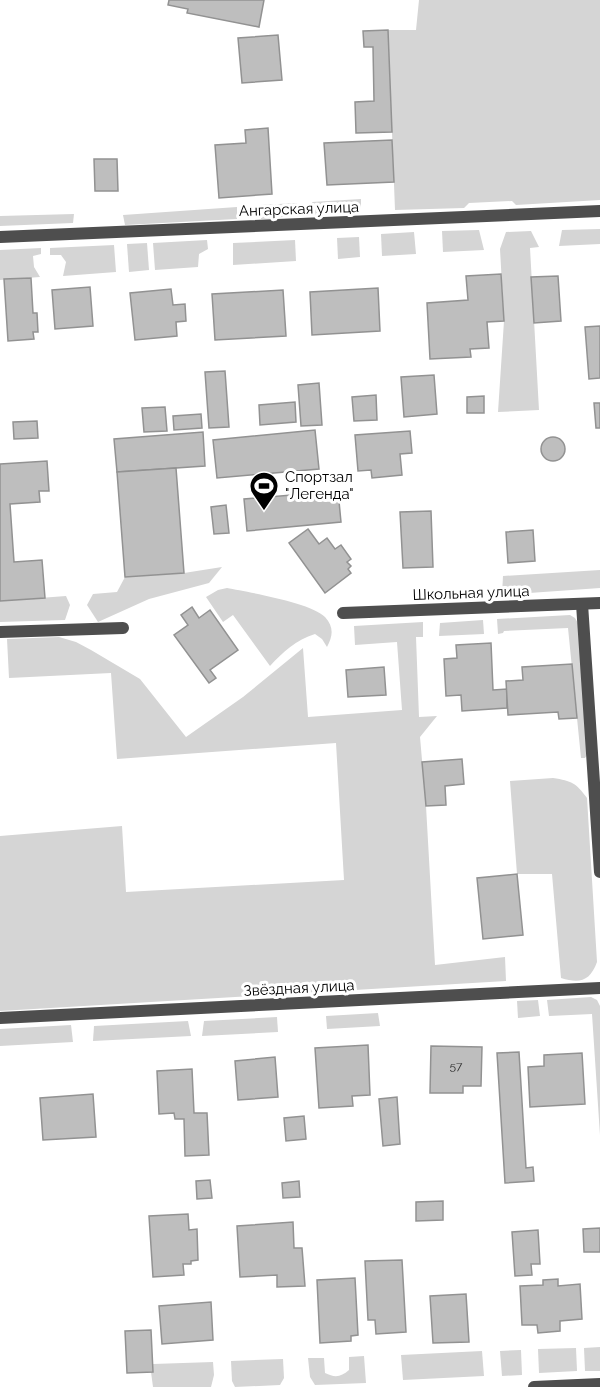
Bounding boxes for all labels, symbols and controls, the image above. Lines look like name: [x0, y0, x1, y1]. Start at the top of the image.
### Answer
street label: Ангарская улица: [239, 198, 359, 220]
place label: Спортзал "Легенда": [285, 468, 354, 503]
sports icon: Спортзал "Легенда": [248, 470, 280, 512]
street label: Школьная улица: [412, 582, 530, 604]
street label: Звёздная улица: [243, 976, 355, 1000]
house number: 57: [450, 1059, 463, 1073]

